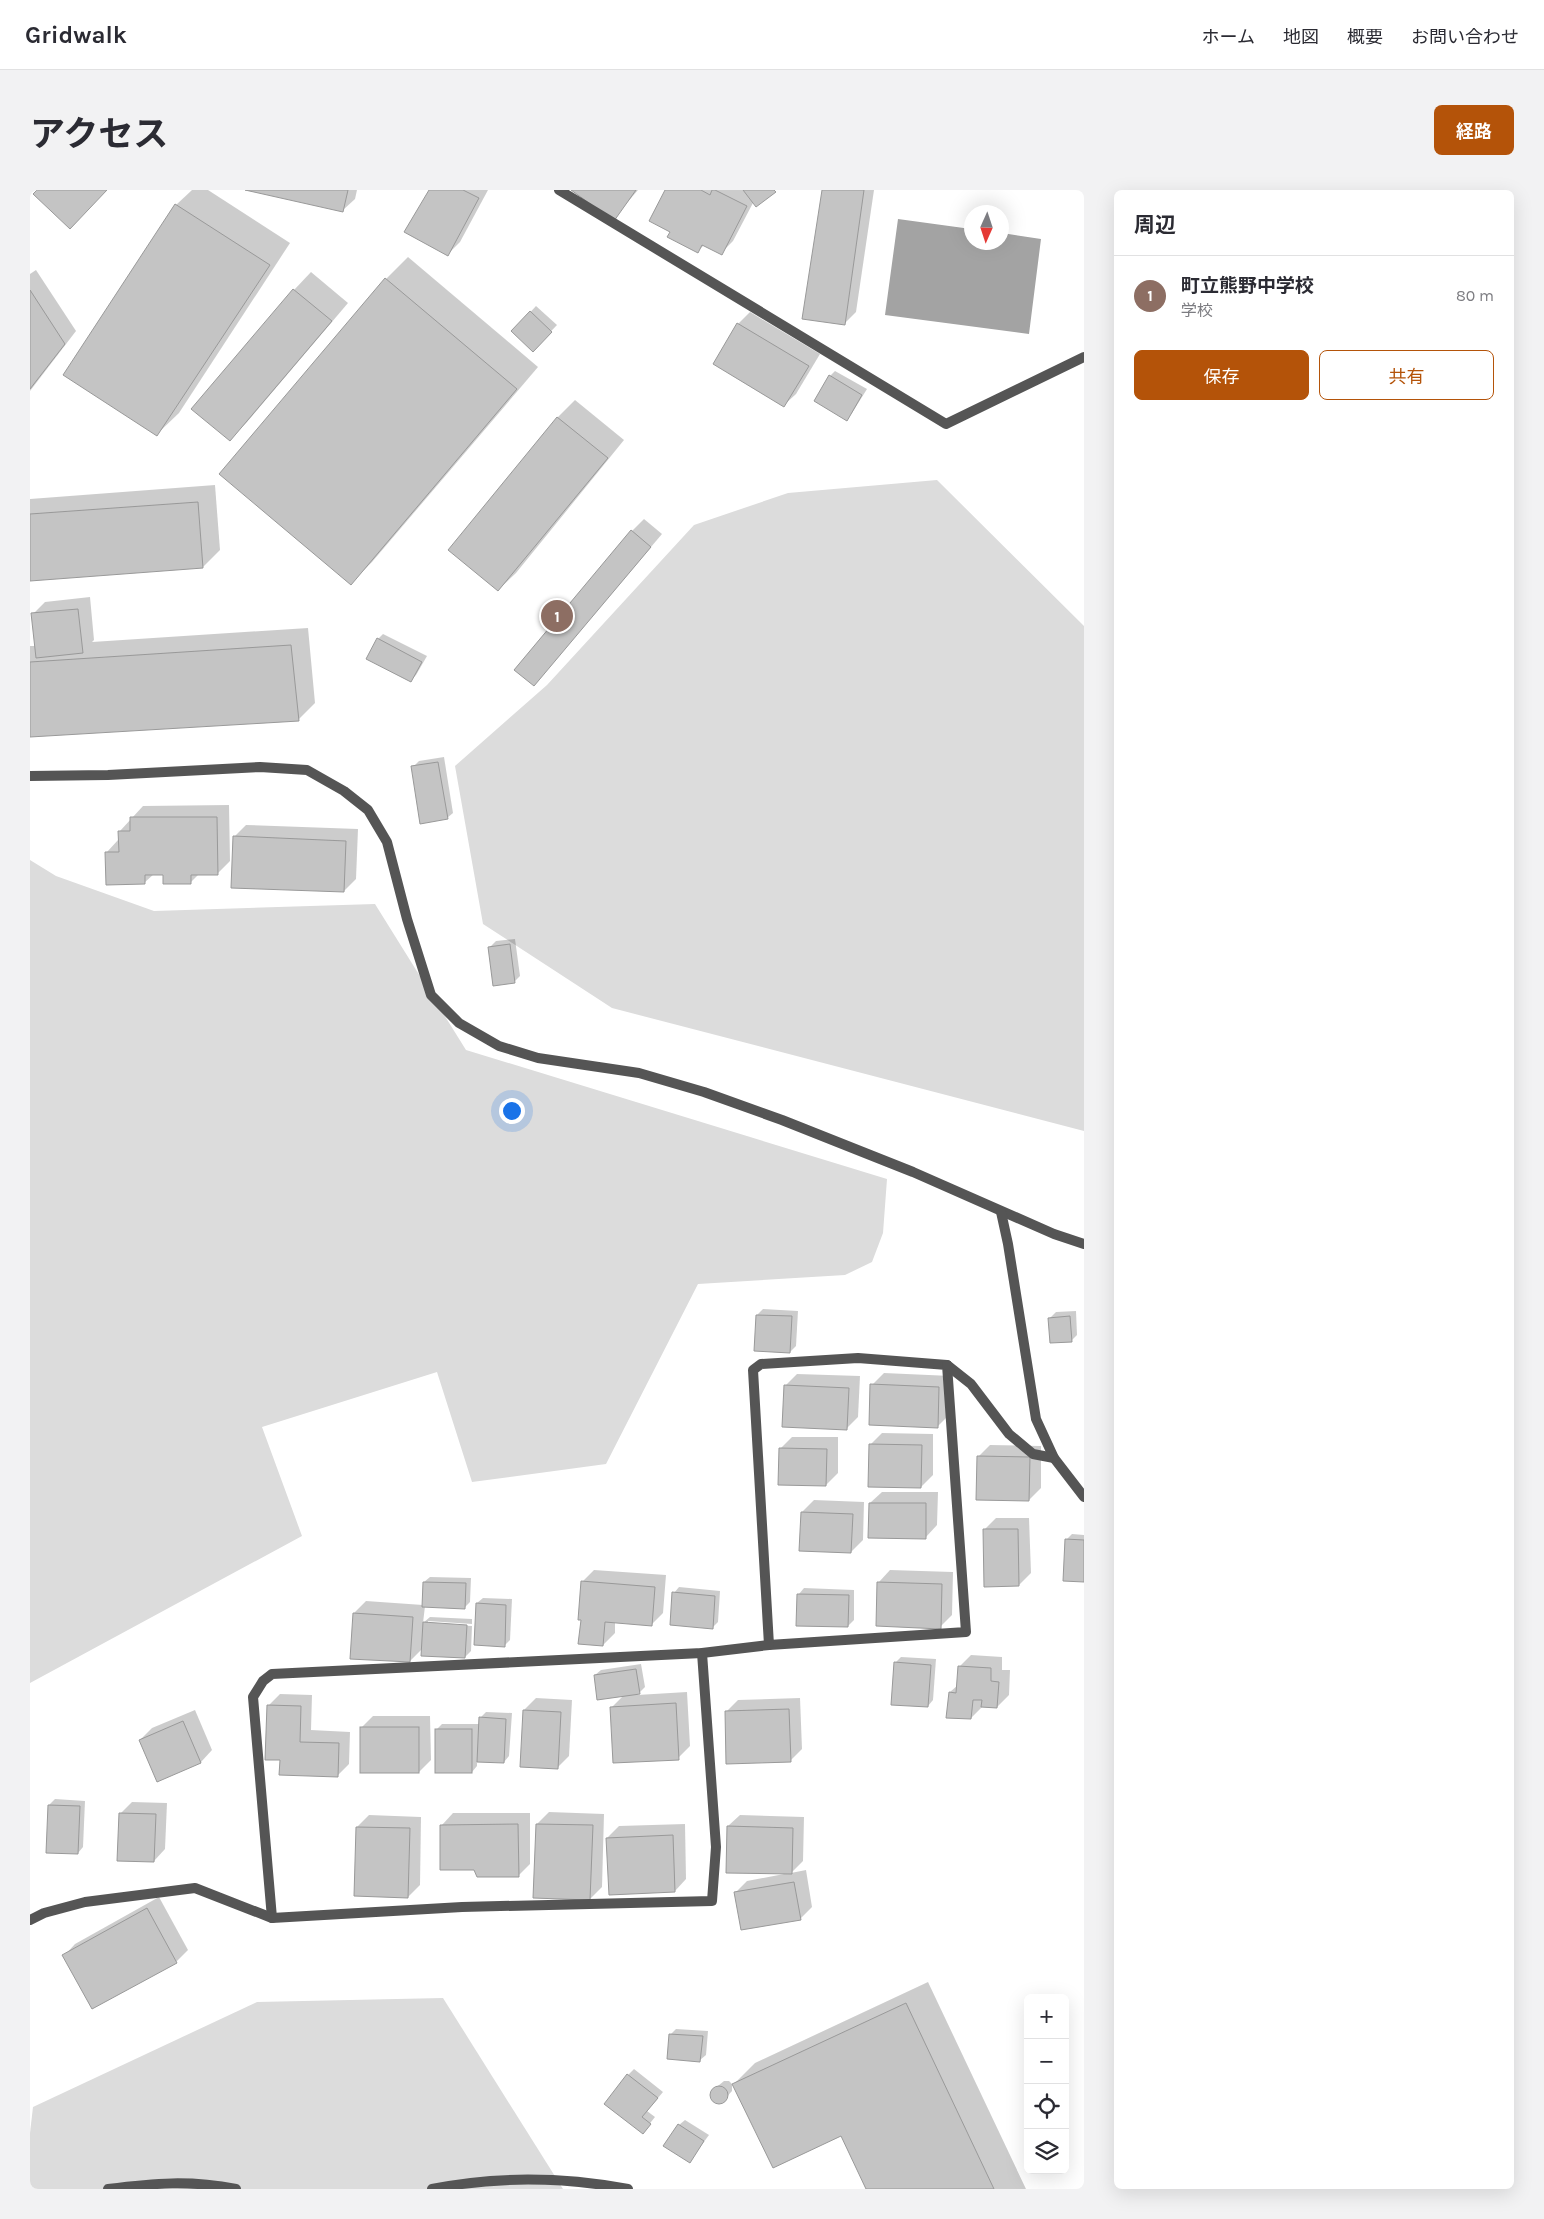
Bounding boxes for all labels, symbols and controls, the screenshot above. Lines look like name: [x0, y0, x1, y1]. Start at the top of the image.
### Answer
text: Gridwalk: [25, 21, 127, 49]
text: ホーム: [1202, 26, 1255, 48]
text: 地図: [1283, 26, 1319, 48]
text: 概要: [1347, 26, 1383, 48]
text: お問い合わせ: [1411, 26, 1519, 48]
button: 経路: [1434, 105, 1514, 155]
text: アクセス: [30, 114, 168, 155]
north arrow: [964, 205, 1009, 250]
text: 周辺: [1134, 213, 1176, 237]
text: 町立熊野中学校: [1181, 275, 1314, 297]
text: 1: [1147, 286, 1153, 305]
text: 80 m: [1456, 286, 1494, 305]
text: 学校: [1181, 301, 1213, 320]
button: 保存: [1134, 350, 1309, 400]
button: 共有: [1319, 350, 1494, 400]
pin: 1: [541, 597, 573, 635]
your location: [499, 1098, 525, 1124]
map controls: [1024, 1994, 1069, 2174]
button: +: [1024, 1994, 1069, 2039]
button: −: [1024, 2039, 1069, 2084]
button: locate: [1024, 2084, 1069, 2129]
button: layers: [1024, 2129, 1069, 2174]

